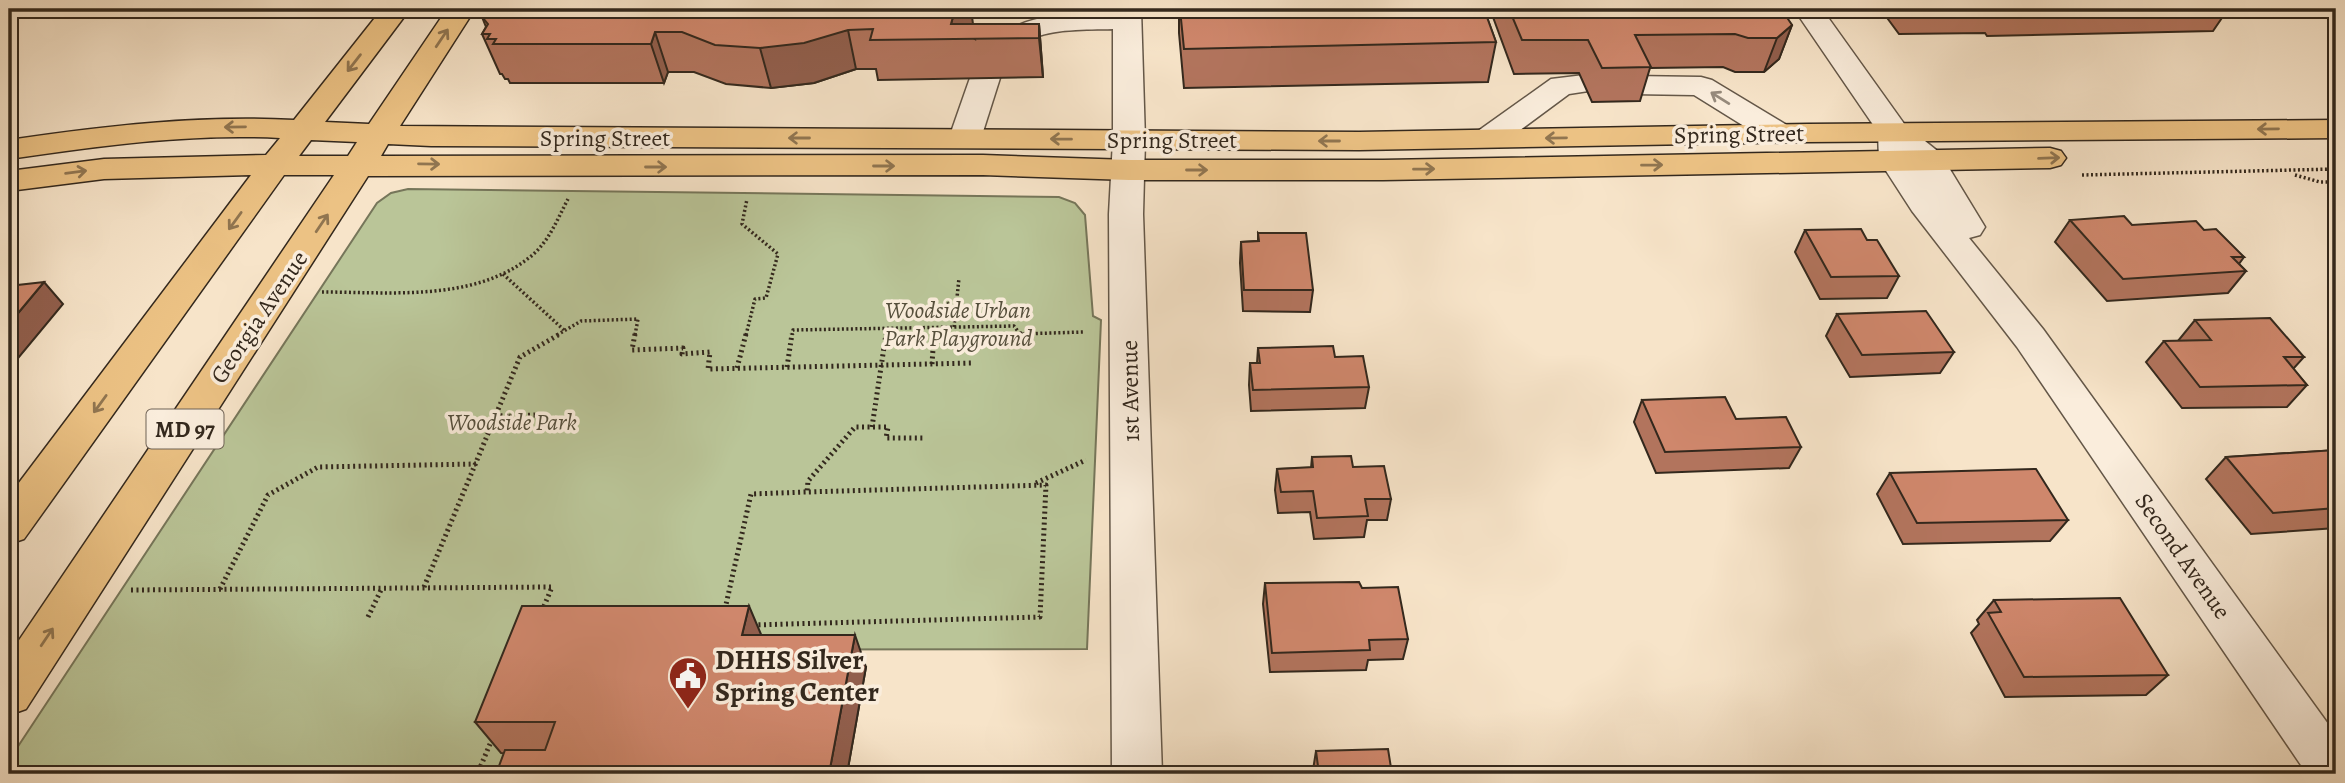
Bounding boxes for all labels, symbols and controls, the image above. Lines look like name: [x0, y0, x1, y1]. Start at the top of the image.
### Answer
one-way arrow: [435, 29, 449, 48]
one-way arrow: [347, 53, 362, 71]
one-way arrow: [1711, 90, 1731, 104]
street label: Spring Street: [1674, 117, 1804, 151]
one-way arrow: [223, 120, 246, 133]
street label: Spring Street: [540, 122, 670, 154]
one-way arrow: [2257, 122, 2280, 136]
street label: Spring Street: [1107, 124, 1237, 156]
one-way arrow: [788, 131, 811, 145]
one-way arrow: [1545, 131, 1568, 144]
one-way arrow: [1050, 132, 1073, 146]
one-way arrow: [1317, 134, 1340, 148]
one-way arrow: [2037, 151, 2060, 165]
one-way arrow: [417, 157, 440, 171]
one-way arrow: [1640, 158, 1663, 172]
one-way arrow: [872, 159, 895, 173]
one-way arrow: [644, 160, 667, 174]
one-way arrow: [1413, 162, 1436, 176]
one-way arrow: [1185, 163, 1208, 177]
one-way arrow: [65, 166, 87, 179]
one-way arrow: [228, 211, 243, 230]
one-way arrow: [314, 214, 329, 233]
street label: Georgia Avenue: [203, 244, 315, 390]
park label: Woodside Urban Park Playground: [884, 294, 1032, 354]
street label: 1st Avenue: [1113, 340, 1147, 442]
one-way arrow: [93, 394, 108, 413]
park label: Woodside Park: [447, 406, 577, 438]
road number: MD 97: [146, 410, 224, 448]
street label: Second Avenue: [2128, 487, 2238, 625]
one-way arrow: [40, 627, 54, 647]
place label: DHHS Silver Spring Center: [715, 641, 879, 711]
public building icon: DHHS Silver Spring Center: [667, 655, 709, 710]

